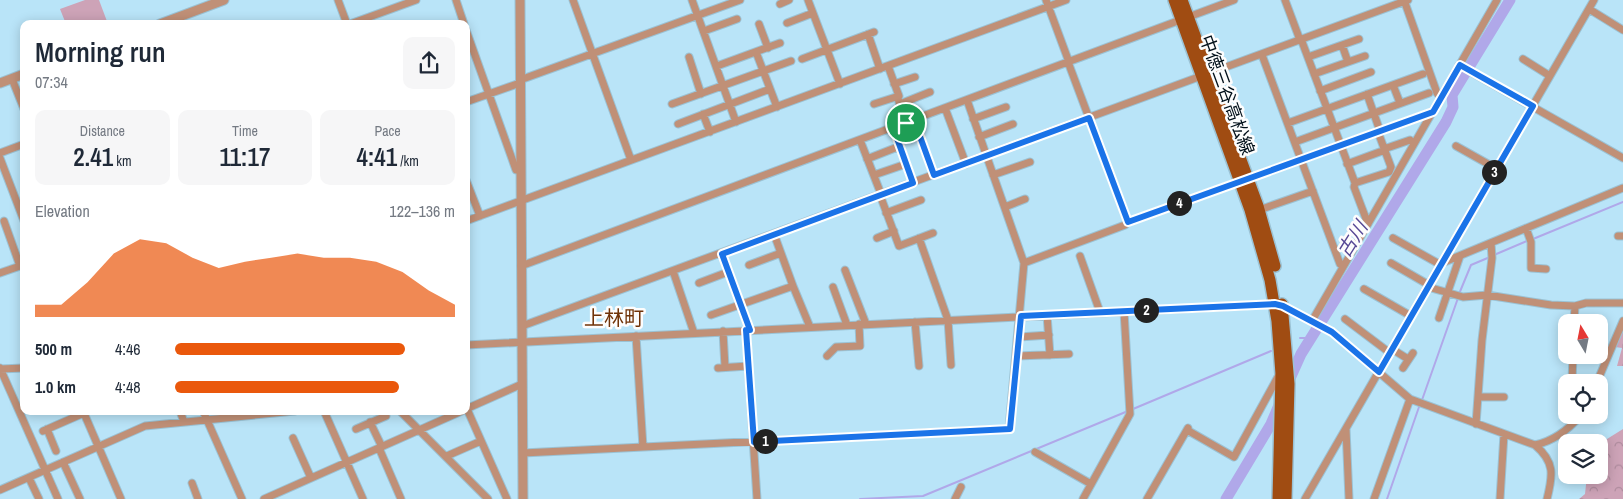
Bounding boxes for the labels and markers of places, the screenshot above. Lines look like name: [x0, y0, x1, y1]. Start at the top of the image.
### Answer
pin: [885, 102, 927, 144]
pin: 3: [1482, 160, 1506, 184]
pin: 4: [1166, 190, 1192, 216]
pin: 2: [1134, 298, 1158, 322]
pin: 1: [752, 428, 778, 454]

